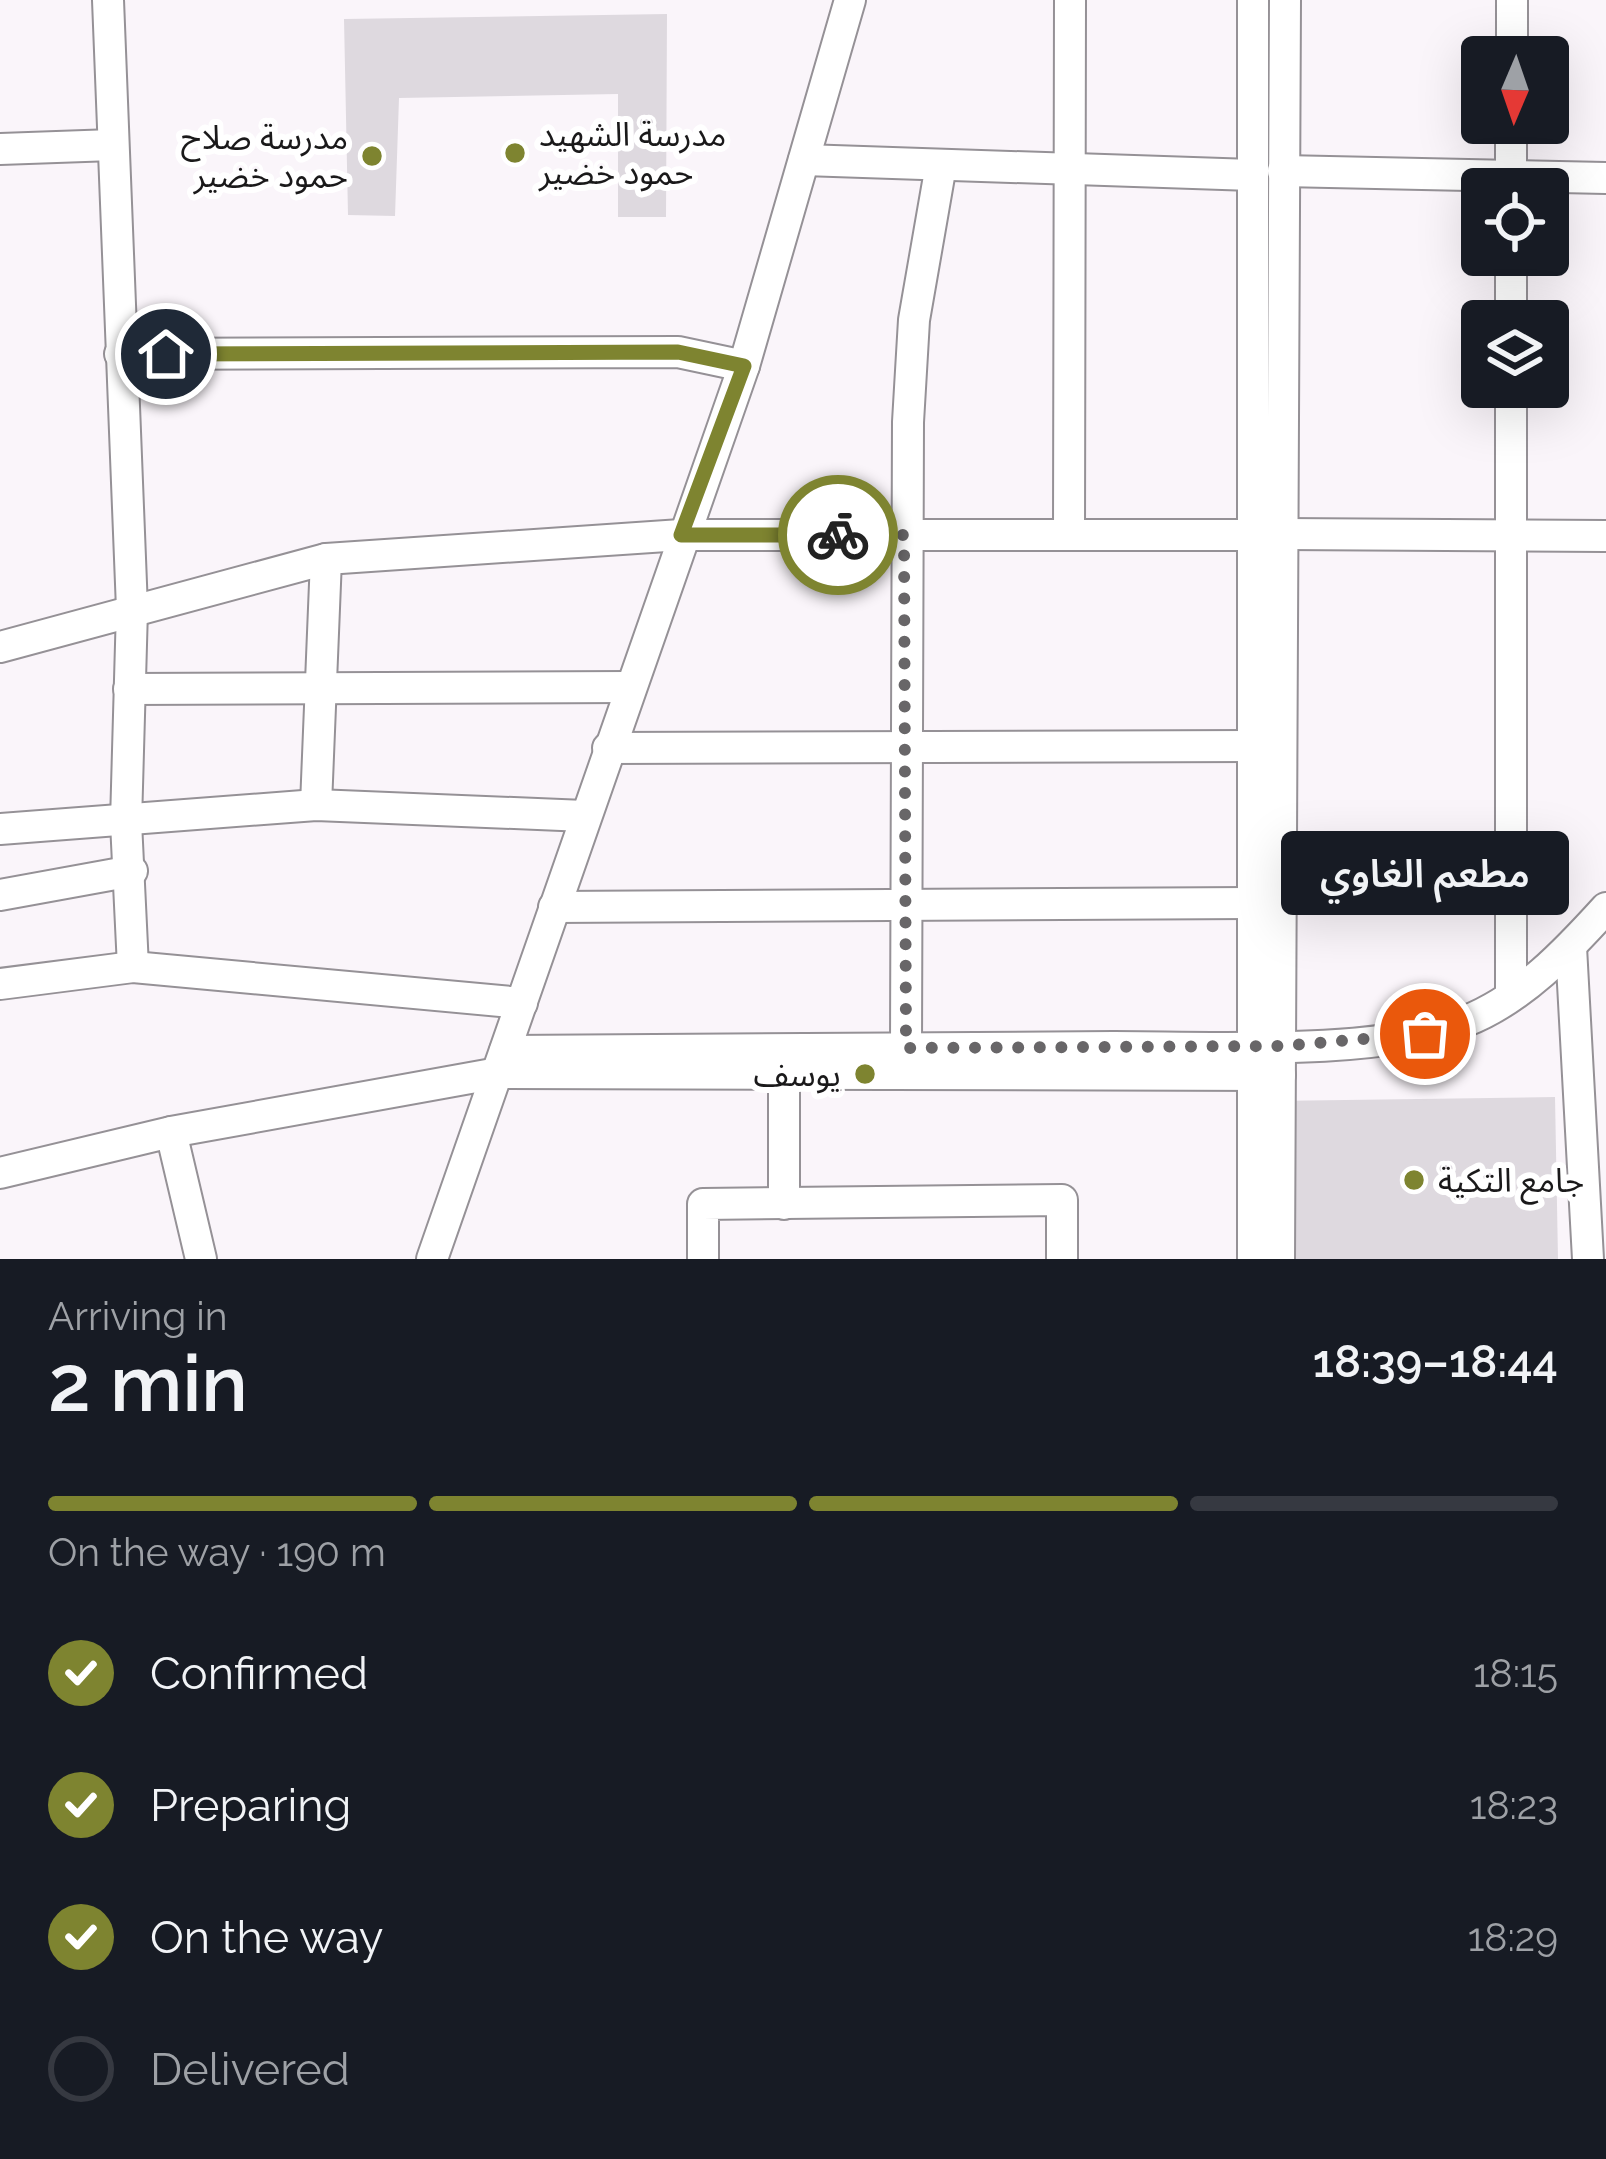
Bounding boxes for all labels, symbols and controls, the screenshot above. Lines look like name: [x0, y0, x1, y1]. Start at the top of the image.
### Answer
north arrow: [1461, 36, 1569, 144]
map controls: [1461, 36, 1569, 408]
place label: مدرسة الشهيد حمود خضير: [538, 115, 726, 192]
place label: مدرسة صلاح حمود خضير: [181, 118, 348, 195]
marker: مدرسة الشهيد حمود خضير: [502, 140, 528, 166]
marker: مدرسة صلاح حمود خضير: [359, 143, 385, 169]
button: locate: [1461, 168, 1569, 276]
button: layers: [1461, 300, 1569, 408]
pin: [115, 303, 217, 405]
icon: home: [133, 321, 199, 387]
courier: [778, 475, 898, 595]
icon: bike: [805, 502, 871, 568]
callout: مطعم الغاوي: [1281, 830, 1569, 914]
text: مطعم الغاوي: [1320, 850, 1530, 896]
pin: [1374, 983, 1476, 1085]
icon: bag: [1392, 1001, 1458, 1067]
place label: يوسف: [753, 1055, 841, 1094]
marker: يوسف: [852, 1061, 878, 1087]
place label: جامع التكية: [1438, 1161, 1584, 1205]
marker: جامع التكية: [1401, 1167, 1427, 1193]
text: Arriving in: [48, 1293, 228, 1339]
text: 18:39–18:44: [1313, 1335, 1558, 1388]
text: 2 min: [48, 1338, 248, 1429]
text: On the way · 190 m: [48, 1529, 386, 1575]
icon: check: [48, 1640, 114, 1706]
text: Confirmed: [150, 1647, 368, 1700]
text: 18:15: [1473, 1650, 1558, 1696]
icon: check: [48, 1772, 114, 1838]
text: Preparing: [150, 1779, 351, 1832]
text: 18:23: [1470, 1782, 1558, 1828]
icon: check: [48, 1904, 114, 1970]
text: On the way: [150, 1911, 384, 1964]
text: 18:29: [1468, 1914, 1558, 1960]
text: Delivered: [150, 2043, 350, 2096]

